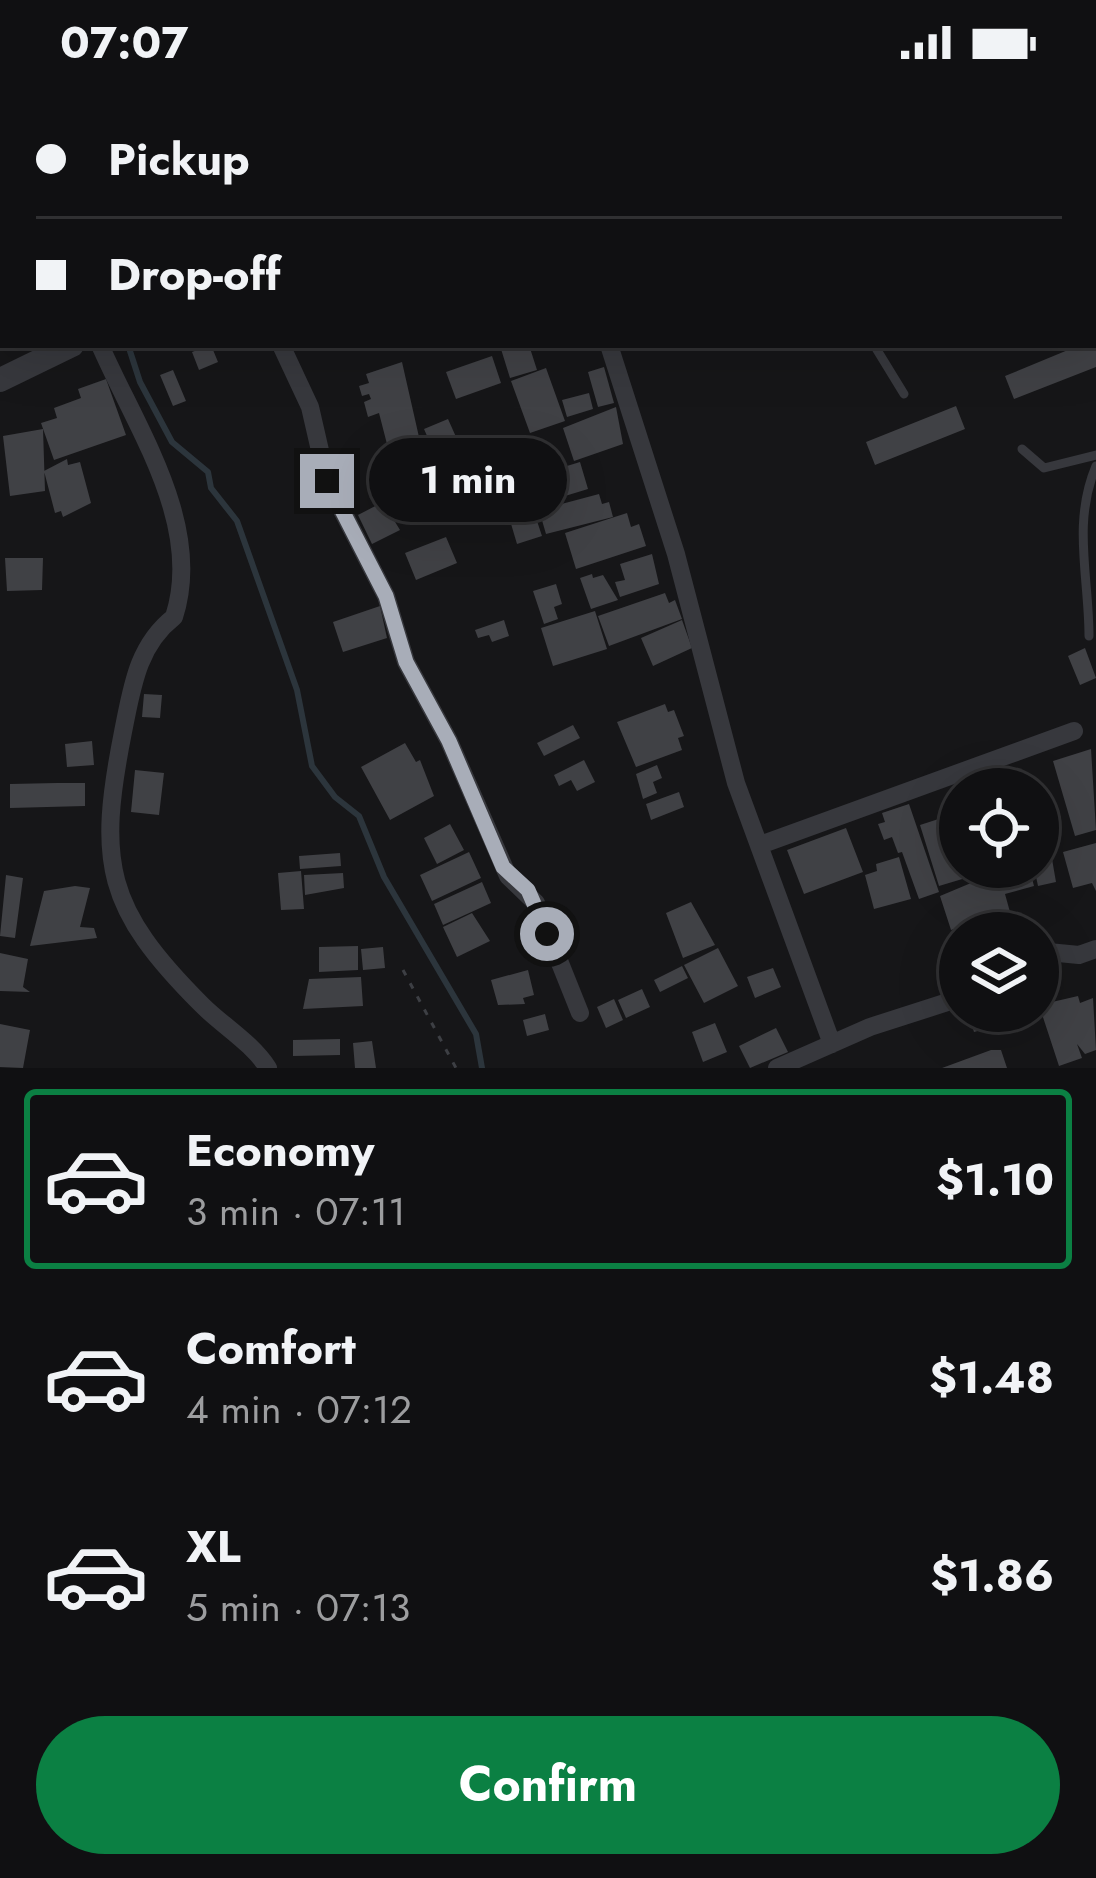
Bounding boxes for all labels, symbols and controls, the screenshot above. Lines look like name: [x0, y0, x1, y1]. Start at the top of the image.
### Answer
text: 07:07: [60, 10, 188, 75]
text: Pickup: [108, 127, 250, 192]
text: Drop-off: [108, 242, 281, 307]
callout: 1 min: [369, 439, 567, 523]
text: 1 min: [420, 451, 516, 508]
route end: [300, 454, 354, 508]
map controls: [939, 768, 1059, 1032]
button: locate: [939, 768, 1059, 888]
route start: [520, 907, 574, 961]
button: layers: [939, 912, 1059, 1032]
text: Economy: [186, 1118, 374, 1183]
icon: car: [42, 1125, 150, 1233]
text: $1.10: [936, 1147, 1054, 1212]
text: 3 min · 07:11: [186, 1183, 406, 1240]
text: Comfort: [186, 1316, 356, 1381]
icon: car: [42, 1323, 150, 1431]
text: $1.48: [929, 1345, 1054, 1410]
text: 4 min · 07:12: [186, 1381, 412, 1438]
text: XL: [186, 1514, 241, 1579]
icon: car: [42, 1521, 150, 1629]
text: $1.86: [930, 1543, 1054, 1608]
text: 5 min · 07:13: [186, 1579, 410, 1636]
button: Confirm: [36, 1716, 1060, 1854]

